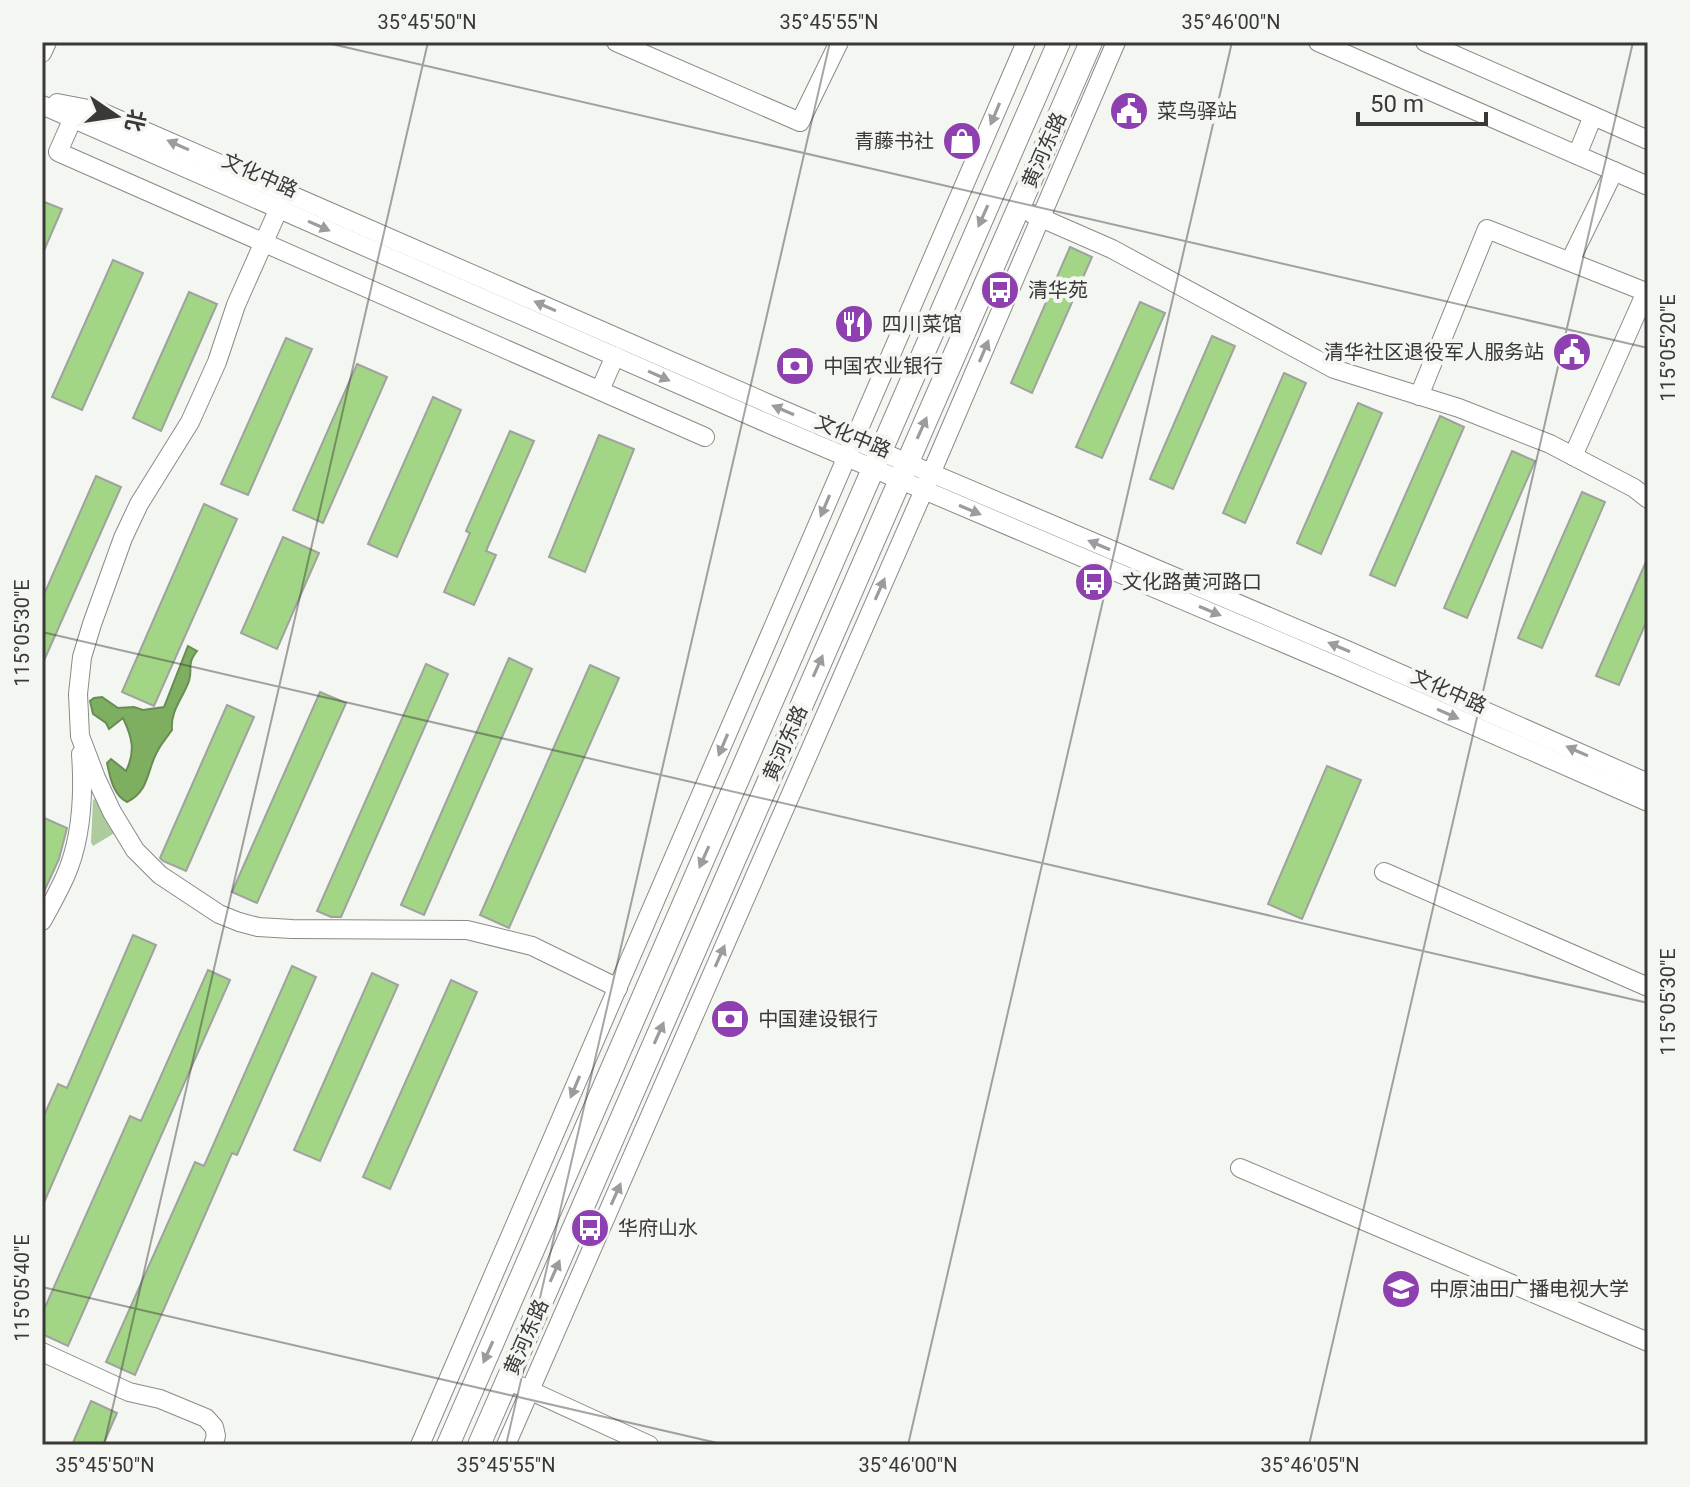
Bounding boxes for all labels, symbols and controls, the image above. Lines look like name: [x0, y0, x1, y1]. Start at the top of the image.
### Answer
text: 35°45'50"N: [377, 10, 477, 34]
text: 35°45'55"N: [779, 10, 879, 34]
text: 35°46'00"N: [1181, 10, 1281, 34]
north arrow: [76, 76, 156, 156]
scale bar: [1358, 76, 1486, 126]
public building icon: 菜鸟驿站: [1108, 90, 1150, 132]
text: 50 m: [1370, 90, 1424, 118]
place label: 菜鸟驿站: [1157, 99, 1237, 123]
one-way arrow: [988, 102, 1002, 125]
text: 北: [120, 107, 150, 134]
street label: 黄河东路: [1017, 109, 1071, 191]
shop icon: 青藤书社: [941, 120, 983, 162]
place label: 青藤书社: [854, 129, 934, 153]
one-way arrow: [166, 138, 190, 152]
street label: 文化中路: [219, 148, 301, 202]
one-way arrow: [976, 204, 989, 228]
one-way arrow: [307, 219, 331, 232]
bus stop icon: 清华苑: [979, 269, 1021, 311]
place label: 清华苑: [1028, 278, 1088, 302]
text: 115°05'20"E: [1656, 294, 1680, 402]
one-way arrow: [533, 299, 556, 312]
restaurant icon: 四川菜馆: [833, 303, 875, 345]
place label: 四川菜馆: [882, 312, 962, 336]
public building icon: 清华社区退役军人服务站: [1551, 331, 1593, 373]
one-way arrow: [977, 339, 990, 362]
place label: 清华社区退役军人服务站: [1324, 340, 1544, 364]
bank icon: 中国农业银行: [774, 345, 816, 387]
place label: 中国农业银行: [823, 354, 943, 378]
one-way arrow: [648, 369, 671, 382]
one-way arrow: [771, 404, 795, 417]
street label: 文化中路: [811, 409, 895, 463]
one-way arrow: [916, 416, 929, 439]
one-way arrow: [819, 494, 832, 518]
one-way arrow: [959, 503, 982, 516]
one-way arrow: [1088, 538, 1111, 551]
bus stop icon: 文化路黄河路口: [1073, 561, 1115, 603]
place label: 文化路黄河路口: [1122, 570, 1262, 594]
one-way arrow: [874, 577, 887, 601]
text: 115°05'30"E: [10, 579, 34, 687]
one-way arrow: [1198, 605, 1222, 618]
one-way arrow: [1327, 640, 1351, 653]
one-way arrow: [812, 654, 825, 678]
street label: 文化中路: [1408, 664, 1490, 718]
street label: 黄河东路: [758, 702, 812, 784]
one-way arrow: [1437, 708, 1460, 721]
one-way arrow: [716, 734, 729, 757]
one-way arrow: [1565, 745, 1588, 758]
one-way arrow: [697, 845, 710, 869]
one-way arrow: [714, 944, 727, 967]
text: 115°05'30"E: [1656, 948, 1680, 1056]
bank icon: 中国建设银行: [709, 998, 751, 1040]
place label: 中国建设银行: [758, 1007, 878, 1031]
one-way arrow: [652, 1021, 665, 1044]
one-way arrow: [568, 1075, 582, 1099]
one-way arrow: [609, 1182, 623, 1206]
bus stop icon: 华府山水: [569, 1207, 611, 1249]
place label: 华府山水: [618, 1216, 698, 1240]
text: 115°05'40"E: [10, 1234, 34, 1342]
one-way arrow: [548, 1259, 561, 1283]
school or university icon: 中原油田广播电视大学: [1380, 1268, 1422, 1310]
place label: 中原油田广播电视大学: [1429, 1277, 1629, 1301]
street label: 黄河东路: [499, 1296, 553, 1378]
one-way arrow: [482, 1340, 495, 1364]
text: 35°45'50"N: [55, 1453, 155, 1477]
text: 35°45'55"N: [456, 1453, 556, 1477]
text: 35°46'00"N: [858, 1453, 958, 1477]
text: 35°46'05"N: [1260, 1453, 1360, 1477]

